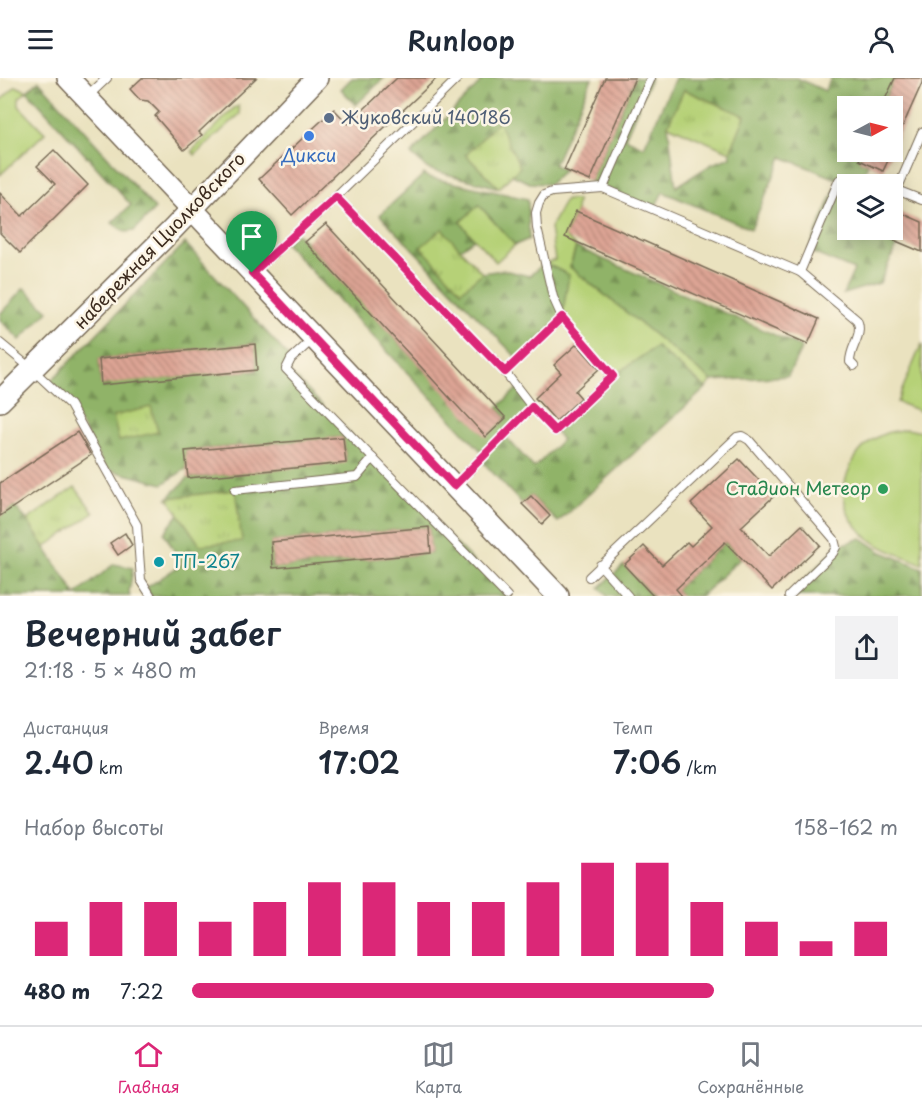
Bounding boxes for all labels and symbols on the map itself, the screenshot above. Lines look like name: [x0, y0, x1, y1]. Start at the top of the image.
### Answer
north arrow: [837, 96, 903, 162]
place label: Жуковский 140186: [341, 103, 511, 130]
marker: Жуковский 140186: [322, 111, 336, 125]
marker: Дикси: [302, 129, 316, 143]
place label: Дикси: [280, 141, 337, 168]
street label: набережная Циолковского: [67, 145, 251, 334]
pin: [226, 211, 277, 273]
place label: Стадион Метеор: [725, 474, 871, 501]
marker: Стадион Метеор: [876, 482, 890, 496]
place label: ТП-267: [171, 547, 240, 574]
marker: ТП-267: [152, 555, 166, 569]

